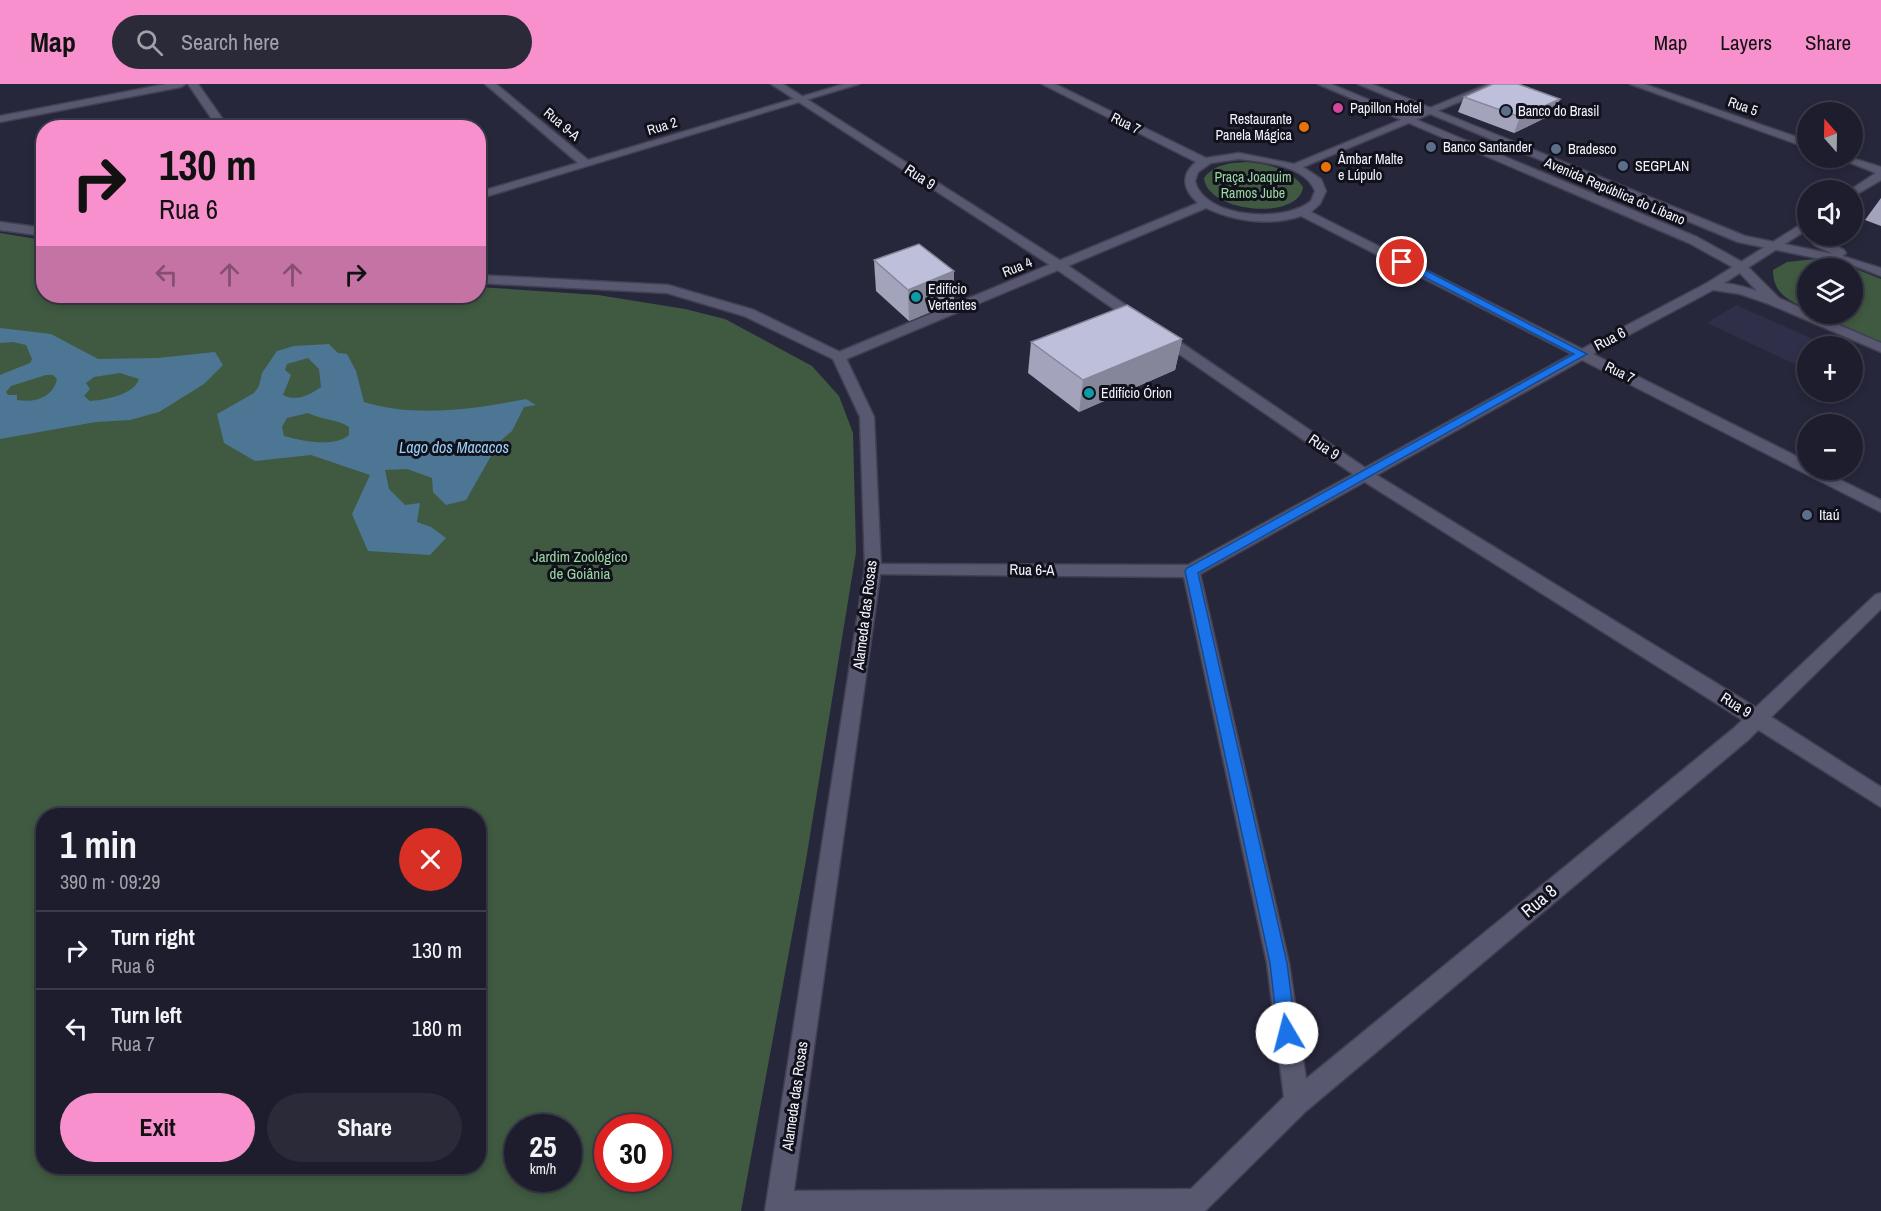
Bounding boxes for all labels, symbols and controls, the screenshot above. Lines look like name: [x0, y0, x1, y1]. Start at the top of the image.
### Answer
search box: [112, 15, 532, 69]
text: Map: [30, 23, 76, 61]
icon: search: [133, 26, 166, 59]
text: Search here: [181, 27, 279, 57]
text: Map: [1654, 28, 1687, 57]
text: Layers: [1720, 28, 1772, 57]
text: Share: [1805, 28, 1851, 57]
street label: Rua 5: [1726, 93, 1760, 119]
place label: Papillon Hotel: [1350, 99, 1421, 117]
marker: Papillon Hotel: [1331, 101, 1345, 115]
place label: Banco do Brasil: [1518, 102, 1599, 120]
north arrow: [1797, 102, 1863, 168]
map controls: [1797, 102, 1863, 480]
street label: Rua 9-A: [540, 104, 584, 145]
marker: Banco do Brasil: [1499, 104, 1513, 118]
street label: Rua 7: [1108, 108, 1144, 138]
place label: Restaurante Panela Mágica: [1215, 110, 1293, 144]
street label: Rua 2: [645, 113, 679, 139]
marker: Restaurante Panela Mágica: [1297, 120, 1311, 134]
text: 130 m: [159, 137, 257, 193]
place label: Banco Santander: [1443, 138, 1532, 156]
marker: Banco Santander: [1424, 140, 1438, 154]
place label: Bradesco: [1568, 140, 1617, 158]
marker: Bradesco: [1549, 142, 1563, 156]
icon: right: [60, 144, 138, 222]
place label: Âmbar Malte e Lúpulo: [1337, 150, 1403, 184]
street label: Avenida República do Líbano: [1541, 153, 1688, 229]
place label: SEGPLAN: [1635, 157, 1689, 175]
street label: Rua 9: [901, 159, 940, 194]
marker: SEGPLAN: [1616, 159, 1630, 173]
marker: Âmbar Malte e Lúpulo: [1319, 160, 1333, 174]
park label: Praça Joaquim Ramos Jube: [1214, 168, 1292, 202]
button: sound: [1797, 180, 1863, 246]
text: Rua 6: [159, 191, 218, 227]
pin: [1376, 236, 1427, 287]
icon: arrive: [1385, 245, 1418, 278]
street label: Rua 4: [999, 253, 1035, 281]
icon: left: [150, 258, 183, 291]
icon: ahead: [213, 258, 246, 291]
icon: ahead: [276, 258, 309, 291]
icon: right: [339, 258, 372, 291]
button: layers: [1797, 258, 1863, 324]
place label: Edifício Vertentes: [928, 280, 977, 314]
marker: Edifício Vertentes: [909, 290, 923, 304]
street label: Rua 6: [1590, 322, 1629, 356]
button: +: [1797, 336, 1863, 402]
street label: Rua 7: [1602, 357, 1638, 387]
place label: Edifício Órion: [1101, 384, 1172, 402]
marker: Edifício Órion: [1082, 386, 1096, 400]
button: −: [1797, 414, 1863, 480]
street label: Rua 9: [1305, 429, 1344, 465]
water label: Lago dos Macacos: [399, 436, 509, 458]
place label: Itaú: [1819, 504, 1840, 525]
marker: Itaú: [1800, 508, 1814, 522]
park label: Jardim Zoológico de Goiânia: [532, 546, 628, 584]
street label: Alameda das Rosas: [847, 559, 882, 672]
street label: Rua 6-A: [1009, 559, 1056, 580]
street label: Rua 9: [1717, 687, 1756, 722]
text: 1 min: [60, 821, 137, 869]
button: close: [399, 828, 462, 891]
text: 390 m · 09:29: [60, 868, 160, 895]
street label: Rua 8: [1516, 878, 1562, 923]
text: Turn right: [111, 922, 195, 952]
icon: right: [60, 934, 93, 967]
text: 130 m: [412, 935, 462, 965]
text: Rua 6: [111, 952, 155, 979]
text: Turn left: [111, 1000, 182, 1030]
position arrow: [1255, 1001, 1319, 1065]
icon: left: [60, 1012, 93, 1045]
text: 180 m: [412, 1013, 462, 1043]
text: Rua 7: [111, 1030, 155, 1057]
street label: Alameda das Rosas: [776, 1040, 813, 1153]
button: Exit: [60, 1093, 255, 1162]
button: Share: [267, 1093, 462, 1162]
speed limit sign: 30: [594, 1114, 672, 1192]
text: 25: [529, 1126, 557, 1166]
text: km/h: [530, 1158, 556, 1179]

